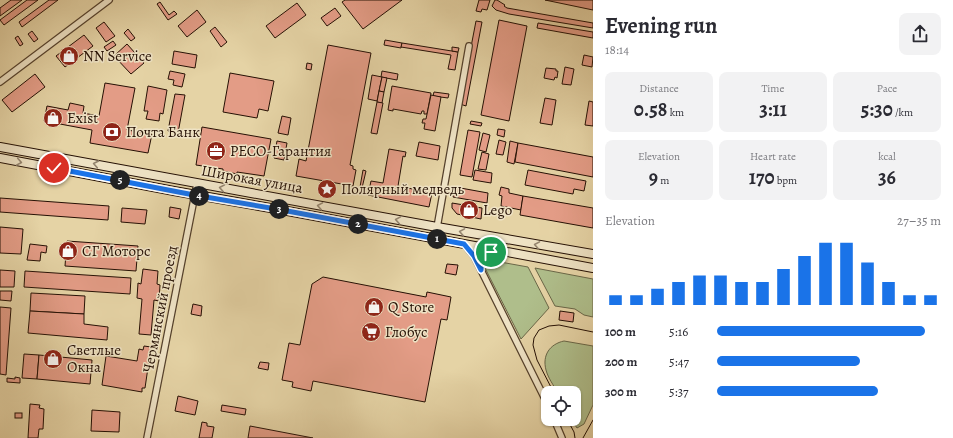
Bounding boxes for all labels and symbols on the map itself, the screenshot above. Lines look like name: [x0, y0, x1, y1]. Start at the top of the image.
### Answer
shop icon: NN Service: [58, 45, 80, 67]
place label: NN Service: [83, 46, 152, 66]
shop icon: Exist: [42, 107, 64, 129]
place label: Exist: [67, 108, 98, 128]
bank icon: Почта Банк: [101, 121, 123, 143]
place label: Почта Банк: [126, 122, 200, 142]
office icon: РЕСО-Гарантия: [205, 140, 227, 162]
place label: РЕСО-Гарантия: [230, 141, 331, 161]
pin: [37, 151, 71, 185]
one-way arrow: [16, 157, 22, 165]
street label: Широкая улица: [200, 160, 305, 198]
one-way arrow: [93, 161, 99, 169]
pin: 5: [110, 170, 130, 190]
place icon: Полярный медведь: [316, 178, 338, 200]
place label: Полярный медведь: [341, 179, 465, 199]
one-way arrow: [219, 184, 225, 193]
pin: 4: [189, 186, 209, 206]
pin: 3: [269, 199, 289, 219]
shop icon: Lego: [458, 199, 480, 221]
place label: Lego: [483, 200, 512, 220]
one-way arrow: [317, 202, 323, 211]
pin: 2: [348, 214, 368, 234]
one-way arrow: [395, 216, 402, 225]
one-way arrow: [459, 228, 465, 236]
pin: 1: [427, 229, 447, 249]
pin: [474, 235, 508, 269]
shop icon: СГ Моторс: [57, 240, 79, 262]
place label: СГ Моторс: [82, 241, 150, 261]
one-way arrow: [534, 241, 540, 249]
street label: Чермянский проезд: [138, 244, 182, 374]
shop icon: Q Store: [363, 296, 385, 318]
place label: Q Store: [388, 297, 434, 317]
supermarket icon: Глобус: [360, 321, 382, 343]
place label: Глобус: [385, 322, 427, 342]
place label: Светлые Окна: [67, 340, 121, 377]
shop icon: Светлые Окна: [42, 348, 64, 370]

